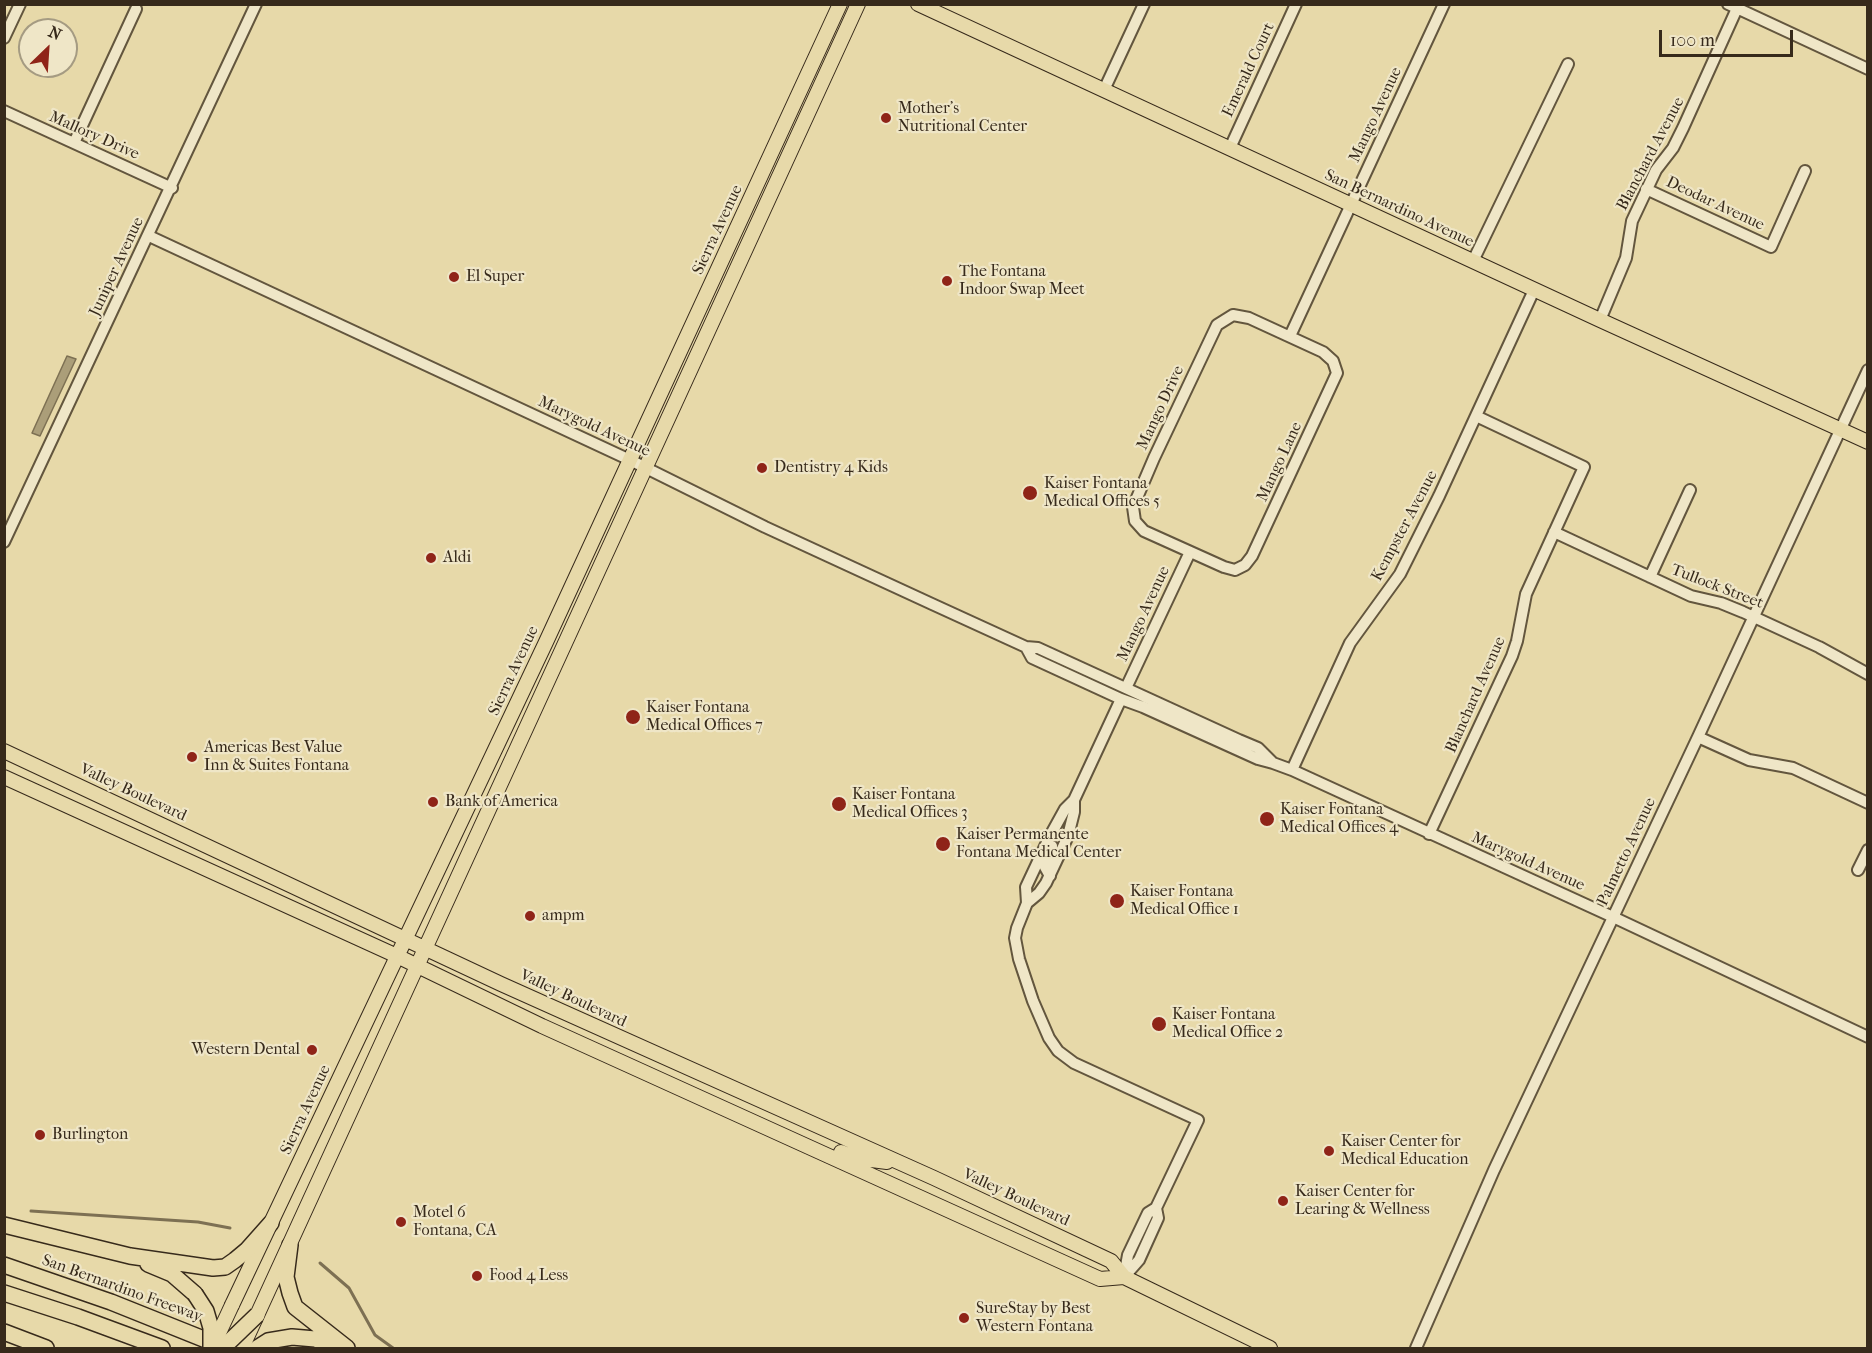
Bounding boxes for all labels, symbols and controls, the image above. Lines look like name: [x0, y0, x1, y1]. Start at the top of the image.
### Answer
north arrow: [18, 18, 78, 78]
scale bar: [1662, 18, 1796, 56]
street label: Emerald Court: [1219, 20, 1279, 120]
text: N: [45, 22, 64, 44]
text: 100 m: [1670, 30, 1715, 51]
street label: Mango Avenue: [1346, 64, 1406, 166]
street label: Blanchard Avenue: [1613, 94, 1689, 214]
place label: Mother's Nutritional Center: [898, 99, 1027, 137]
street label: Mallory Drive: [46, 108, 142, 164]
marker: Mother's Nutritional Center: [879, 111, 893, 125]
street label: San Bernardino Avenue: [1321, 166, 1477, 252]
street label: Deodar Avenue: [1663, 173, 1767, 235]
street label: Sierra Avenue: [689, 182, 747, 278]
street label: Juniper Avenue: [86, 214, 148, 320]
place label: The Fontana Indoor Swap Meet: [959, 262, 1085, 300]
place label: El Super: [466, 267, 524, 287]
marker: El Super: [447, 270, 461, 284]
marker: The Fontana Indoor Swap Meet: [940, 274, 954, 288]
street label: Mango Drive: [1133, 363, 1189, 453]
street label: Marygold Avenue: [535, 393, 653, 461]
street label: Mango Lane: [1253, 419, 1307, 505]
place label: Dentistry 4 Kids: [774, 458, 888, 478]
marker: Dentistry 4 Kids: [755, 461, 769, 475]
street label: Kempster Avenue: [1368, 467, 1442, 585]
place label: Kaiser Fontana Medical Offices 5: [1044, 474, 1160, 512]
marker: Kaiser Fontana Medical Offices 5: [1021, 484, 1039, 502]
place label: Aldi: [443, 548, 471, 568]
marker: Aldi: [424, 551, 438, 565]
street label: Tullock Street: [1668, 561, 1766, 613]
street label: Mango Avenue: [1114, 563, 1174, 665]
street label: Sierra Avenue: [485, 623, 543, 719]
street label: Blanchard Avenue: [1442, 634, 1510, 756]
place label: Kaiser Fontana Medical Offices 7: [646, 698, 763, 736]
marker: Kaiser Fontana Medical Offices 7: [624, 708, 642, 726]
place label: Americas Best Value Inn & Suites Fontana: [204, 738, 349, 776]
marker: Americas Best Value Inn & Suites Fontana: [185, 750, 199, 764]
street label: Valley Boulevard: [77, 760, 189, 826]
place label: Kaiser Fontana Medical Offices 3: [852, 785, 968, 823]
place label: Bank of America: [445, 792, 558, 812]
marker: Bank of America: [426, 795, 440, 809]
marker: Kaiser Fontana Medical Offices 3: [830, 795, 848, 813]
street label: Palmetto Avenue: [1594, 795, 1660, 909]
place label: Kaiser Fontana Medical Offices 4: [1280, 800, 1398, 838]
marker: Kaiser Fontana Medical Offices 4: [1258, 810, 1276, 828]
place label: Kaiser Permanente Fontana Medical Center: [956, 825, 1121, 863]
street label: Marygold Avenue: [1469, 828, 1587, 896]
marker: Kaiser Permanente Fontana Medical Center: [934, 835, 952, 853]
place label: Kaiser Fontana Medical Office 1: [1130, 882, 1239, 920]
marker: Kaiser Fontana Medical Office 1: [1108, 892, 1126, 910]
place label: ampm: [542, 906, 585, 926]
marker: ampm: [523, 909, 537, 923]
street label: Valley Boulevard: [517, 966, 629, 1032]
place label: Kaiser Fontana Medical Office 2: [1172, 1005, 1283, 1043]
marker: Kaiser Fontana Medical Office 2: [1150, 1015, 1168, 1033]
place label: Western Dental: [192, 1040, 300, 1060]
marker: Western Dental: [305, 1043, 319, 1057]
street label: Sierra Avenue: [277, 1062, 335, 1158]
place label: Burlington: [52, 1125, 128, 1145]
marker: Burlington: [33, 1128, 47, 1142]
place label: Kaiser Center for Medical Education: [1341, 1132, 1468, 1170]
marker: Kaiser Center for Medical Education: [1322, 1144, 1336, 1158]
street label: Valley Boulevard: [960, 1165, 1072, 1231]
place label: Kaiser Center for Learing & Wellness: [1295, 1182, 1430, 1220]
marker: Kaiser Center for Learing & Wellness: [1276, 1194, 1290, 1208]
place label: Motel 6 Fontana, CA: [413, 1203, 497, 1241]
marker: Motel 6 Fontana, CA: [394, 1215, 408, 1229]
street label: San Bernardino Freeway: [39, 1251, 205, 1327]
place label: Food 4 Less: [489, 1266, 568, 1286]
marker: Food 4 Less: [470, 1269, 484, 1283]
place label: SureStay by Best Western Fontana: [976, 1299, 1093, 1337]
marker: SureStay by Best Western Fontana: [957, 1311, 971, 1325]

